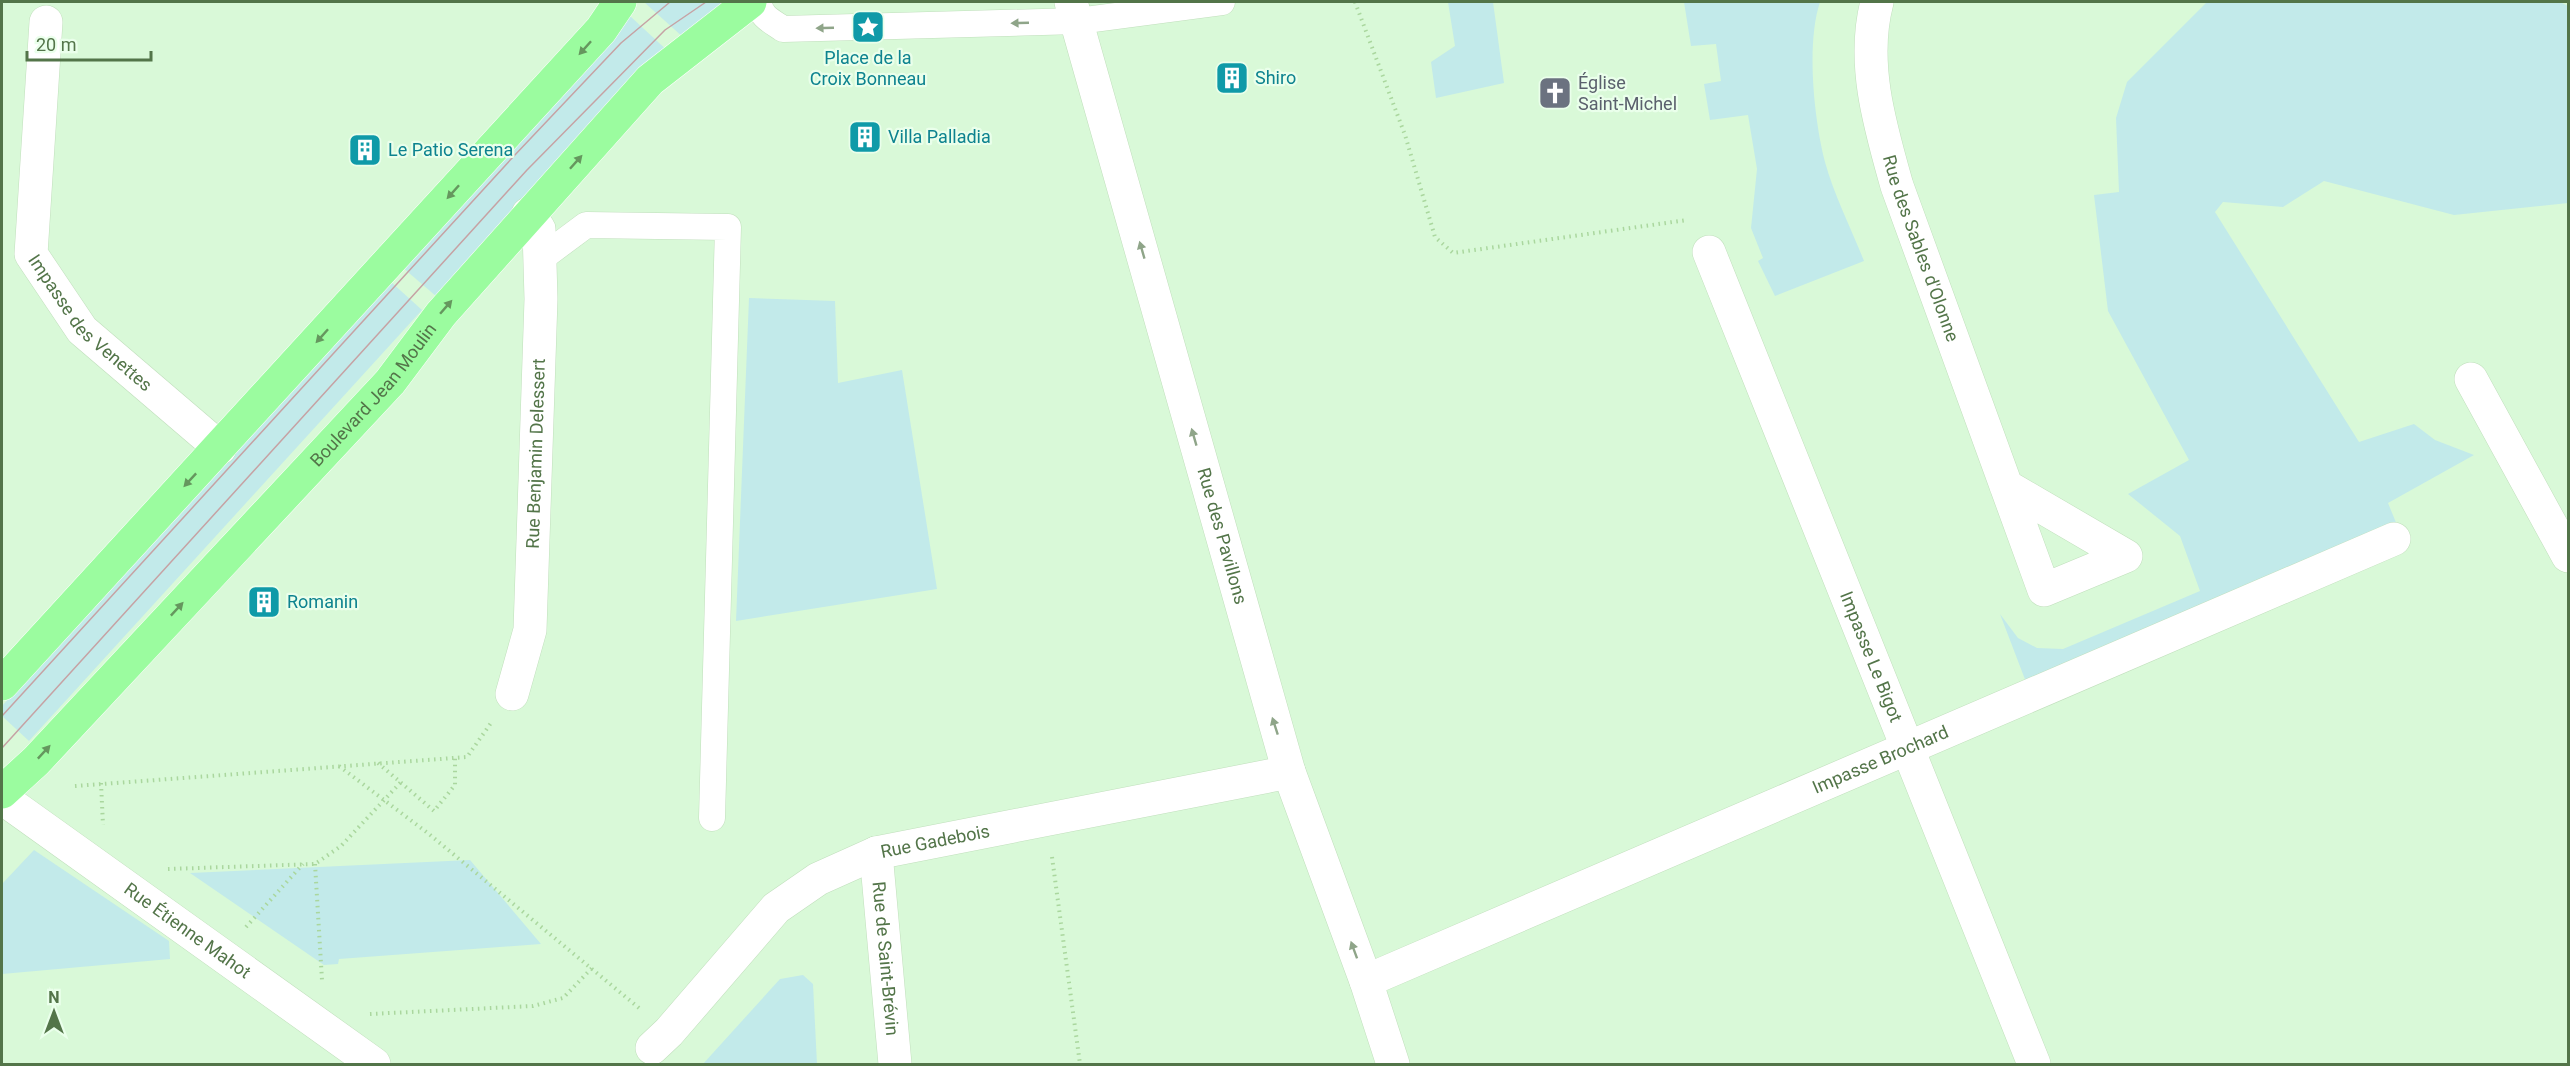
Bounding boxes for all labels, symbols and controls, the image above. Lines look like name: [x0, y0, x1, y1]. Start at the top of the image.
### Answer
place icon: Place de la Croix Bonneau: [850, 9, 886, 45]
one-way arrow: [1010, 18, 1029, 28]
scale bar: [27, 24, 152, 62]
one-way arrow: [815, 24, 834, 33]
text: 20 m: [36, 34, 76, 55]
one-way arrow: [578, 41, 592, 55]
place label: Place de la Croix Bonneau: [810, 47, 926, 89]
building icon: Shiro: [1214, 60, 1250, 96]
place label: Shiro: [1255, 67, 1296, 88]
place label: Église Saint-Michel: [1578, 72, 1677, 114]
church icon: Église Saint-Michel: [1537, 75, 1573, 111]
building icon: Villa Palladia: [847, 119, 883, 155]
place label: Villa Palladia: [888, 126, 991, 147]
building icon: Le Patio Serena: [347, 132, 383, 168]
place label: Le Patio Serena: [388, 139, 513, 160]
street label: Rue des Sables d'Olonne: [1879, 153, 1964, 344]
one-way arrow: [569, 154, 583, 169]
one-way arrow: [447, 184, 460, 199]
one-way arrow: [1136, 240, 1146, 259]
street label: Impasse des Venettes: [24, 250, 157, 395]
one-way arrow: [440, 299, 453, 315]
street label: Boulevard Jean Moulin: [306, 319, 440, 471]
one-way arrow: [316, 328, 329, 343]
street label: Rue Benjamin Delessert: [522, 358, 549, 549]
one-way arrow: [1189, 428, 1198, 446]
street label: Rue des Pavillons: [1193, 465, 1252, 607]
one-way arrow: [184, 472, 197, 487]
building icon: Romanin: [246, 584, 282, 620]
street label: Impasse Le Bigot: [1836, 588, 1907, 725]
place label: Romanin: [287, 591, 358, 612]
one-way arrow: [170, 602, 184, 617]
one-way arrow: [1270, 717, 1280, 735]
street label: Impasse Brochard: [1809, 721, 1951, 798]
one-way arrow: [37, 745, 50, 760]
street label: Rue Gadebois: [879, 820, 991, 862]
street label: Rue Étienne Mahot: [120, 878, 255, 983]
street label: Rue de Saint-Brévin: [869, 881, 903, 1036]
one-way arrow: [1349, 940, 1359, 958]
north arrow: [24, 982, 84, 1042]
text: N: [48, 988, 60, 1007]

